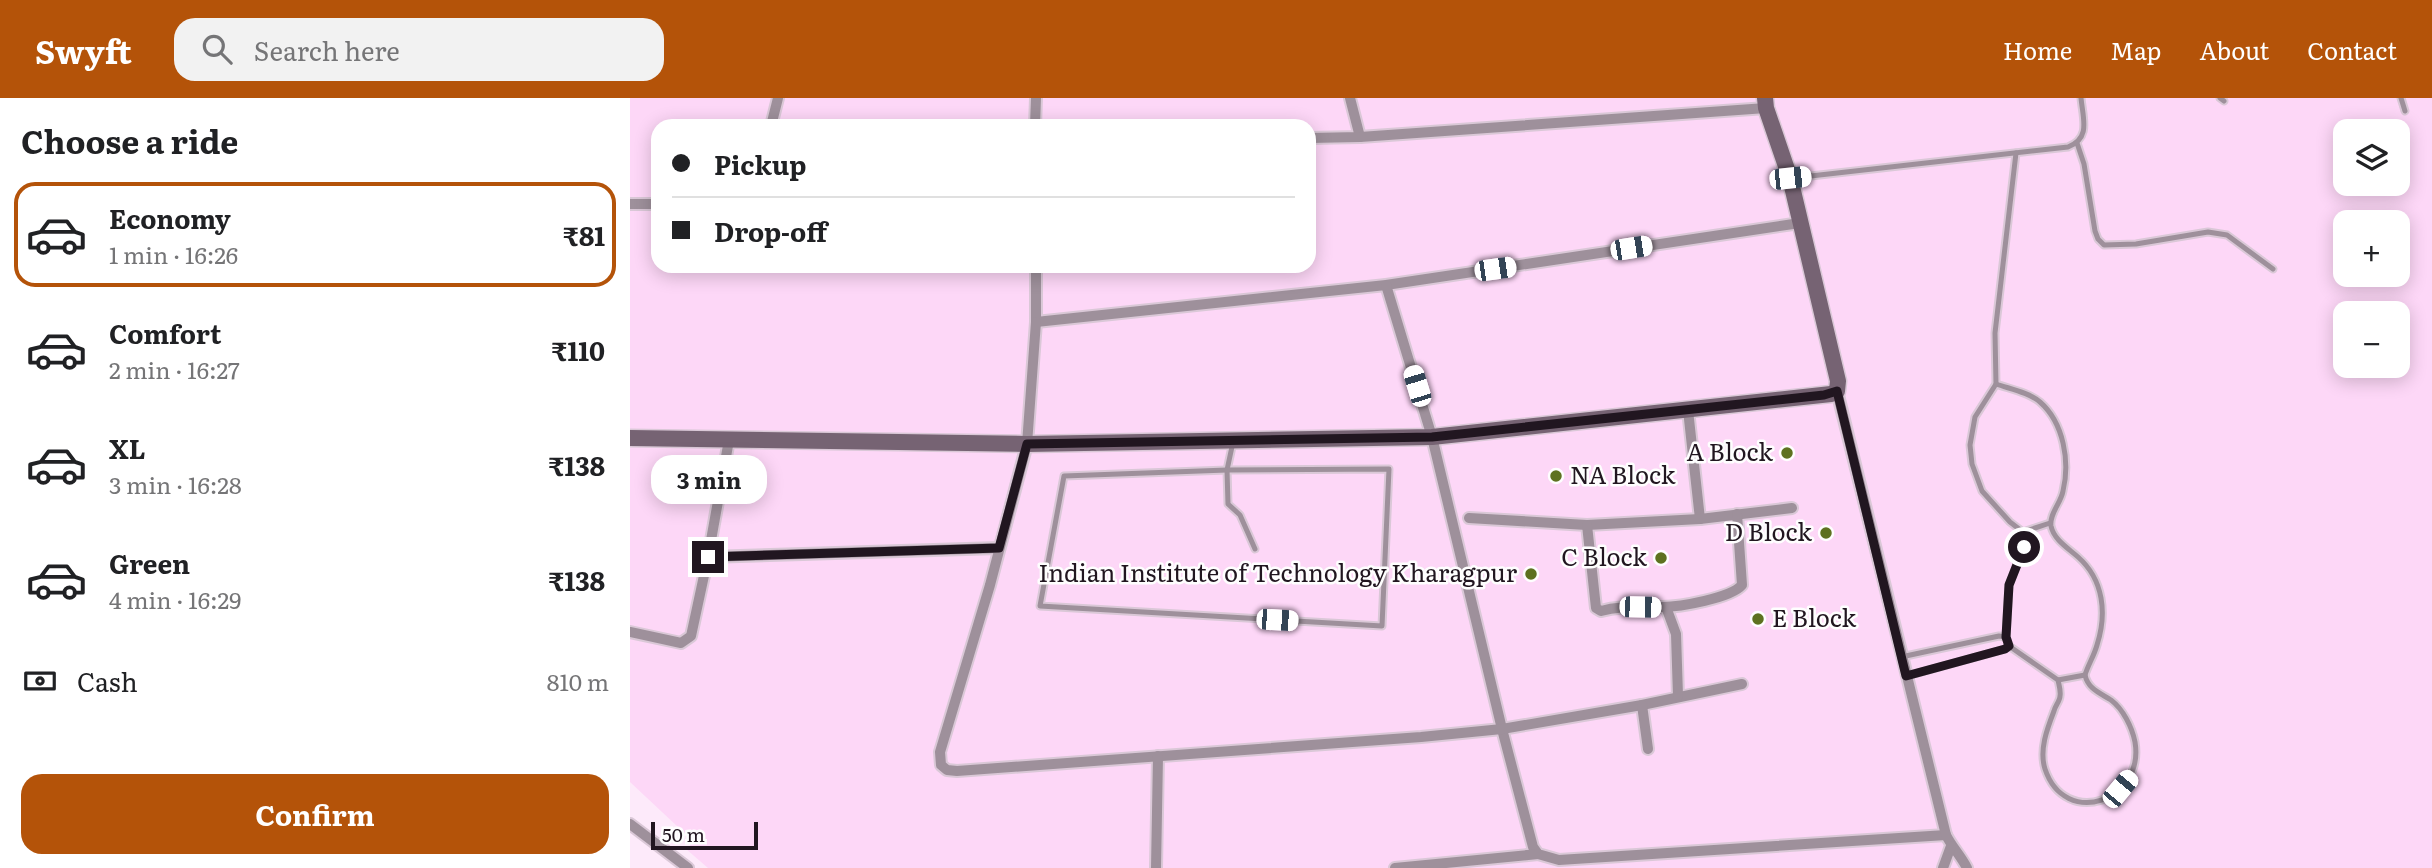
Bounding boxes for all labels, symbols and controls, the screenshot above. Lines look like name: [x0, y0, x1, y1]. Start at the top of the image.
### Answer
search box: [174, 18, 664, 81]
text: Swyft: [35, 25, 132, 74]
icon: search: [198, 30, 236, 68]
text: Search here: [254, 30, 400, 69]
text: Home: [2003, 32, 2072, 67]
text: Map: [2110, 32, 2161, 67]
text: About: [2199, 32, 2269, 67]
text: Contact: [2307, 32, 2397, 67]
text: Choose a ride: [21, 116, 238, 164]
map controls: [2333, 119, 2410, 378]
button: layers: [2333, 119, 2410, 196]
text: Pickup: [714, 144, 806, 183]
car: [1769, 165, 1812, 191]
text: Economy: [109, 198, 231, 237]
icon: car: [25, 203, 88, 266]
button: +: [2333, 210, 2410, 287]
text: Drop-off: [714, 211, 827, 250]
text: ₹81: [563, 215, 605, 254]
car: [1609, 234, 1654, 262]
text: 1 min · 16:26: [109, 237, 238, 271]
car: [1473, 256, 1518, 282]
button: −: [2333, 301, 2410, 378]
text: Comfort: [109, 313, 221, 352]
icon: car: [25, 318, 88, 381]
text: ₹110: [551, 330, 605, 369]
text: 2 min · 16:27: [109, 352, 240, 386]
car: [1401, 363, 1434, 409]
text: XL: [109, 428, 146, 467]
icon: car: [25, 433, 88, 496]
place label: A Block: [1686, 433, 1773, 468]
text: ₹138: [548, 445, 605, 484]
marker: A Block: [1779, 445, 1795, 461]
callout: 3 min: [650, 456, 766, 504]
place label: NA Block: [1570, 456, 1676, 491]
text: 3 min: [677, 462, 741, 496]
text: 3 min · 16:28: [109, 467, 242, 501]
marker: NA Block: [1548, 468, 1564, 484]
place label: D Block: [1725, 513, 1812, 548]
marker: D Block: [1818, 525, 1834, 541]
route start: [2008, 531, 2040, 563]
place label: C Block: [1561, 538, 1647, 573]
route end: [692, 541, 724, 573]
text: Green: [109, 543, 190, 582]
icon: car: [25, 548, 88, 611]
marker: C Block: [1653, 550, 1669, 566]
place label: Indian Institute of Technology Kharagpur: [1038, 554, 1518, 589]
text: ₹138: [548, 560, 605, 599]
marker: Indian Institute of Technology Kharagpur: [1523, 566, 1539, 582]
text: 4 min · 16:29: [109, 582, 241, 616]
car: [1619, 596, 1662, 618]
place label: E Block: [1772, 599, 1857, 634]
car: [1256, 608, 1299, 632]
marker: E Block: [1750, 611, 1766, 627]
text: Cash: [77, 661, 138, 700]
icon: cash: [21, 662, 59, 700]
text: 810 m: [547, 664, 609, 698]
car: [2099, 766, 2142, 812]
button: Confirm: [21, 774, 609, 854]
scale bar: [651, 819, 758, 851]
text: 50 m: [662, 820, 705, 848]

